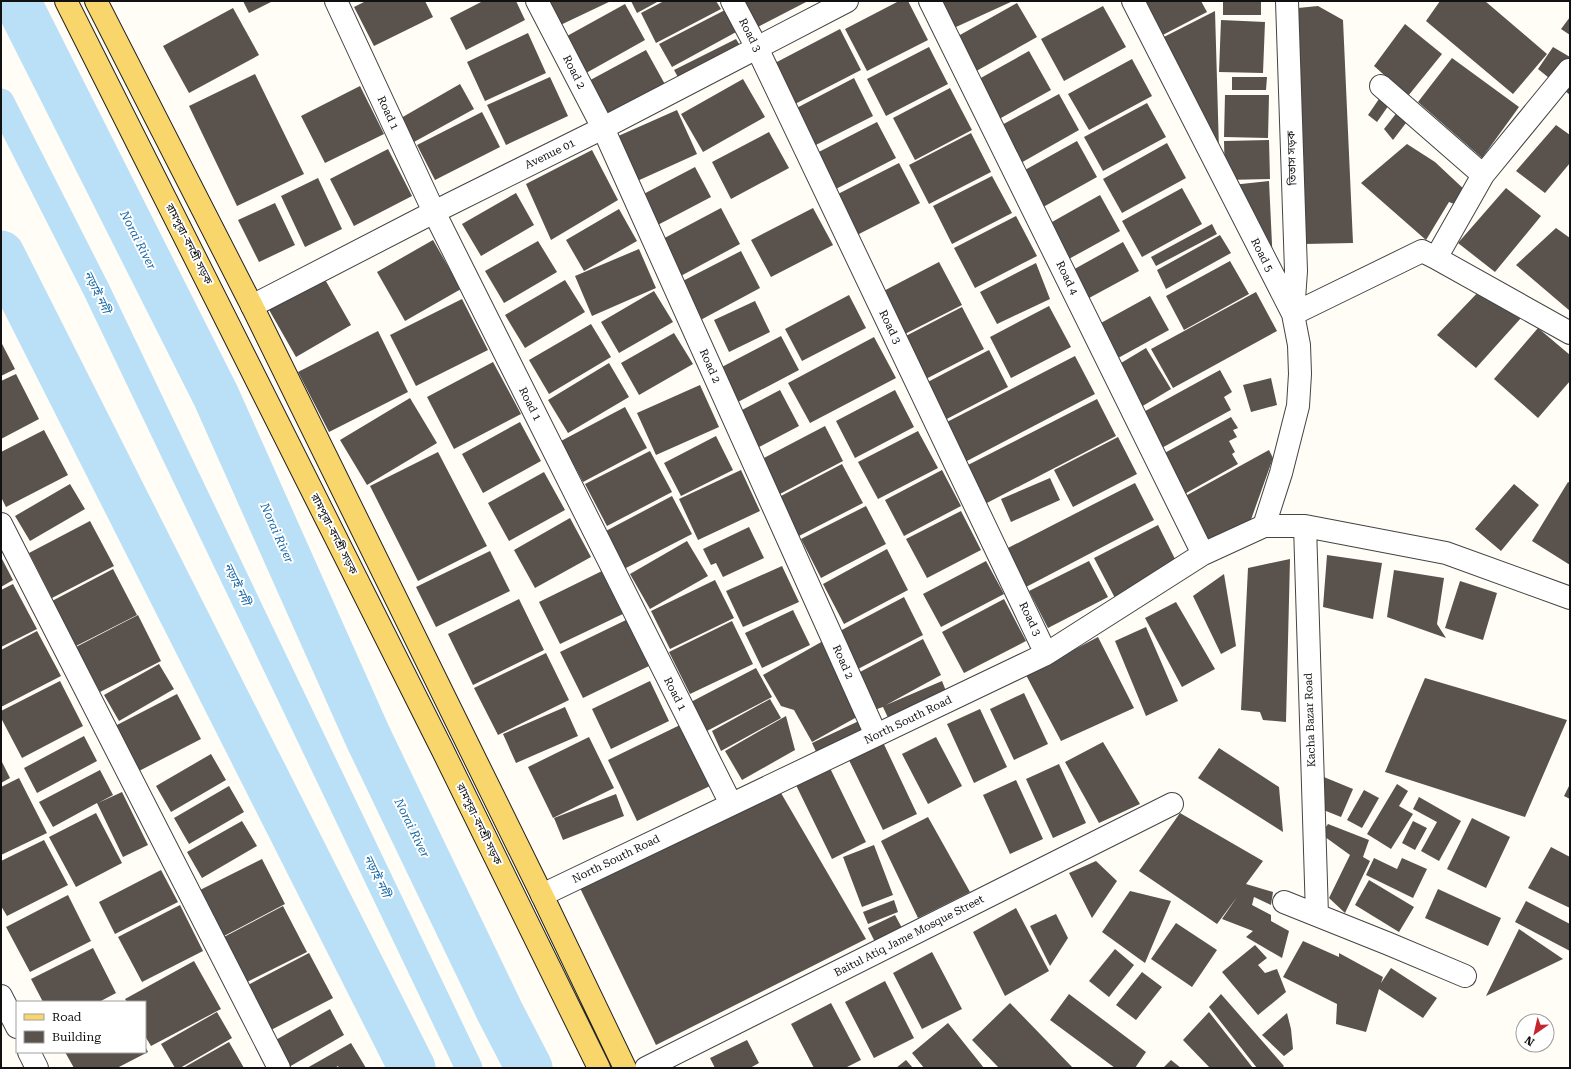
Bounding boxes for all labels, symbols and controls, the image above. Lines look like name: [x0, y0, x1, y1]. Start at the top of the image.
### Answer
street label: Road 3: [736, 16, 764, 54]
street label: Road 2: [560, 53, 588, 91]
street label: Road 1: [375, 94, 401, 132]
street label: তিতাস সড়ক: [1285, 130, 1299, 187]
street label: Avenue 01: [523, 136, 577, 172]
street label: রামপুরা-বনশ্রী সড়ক: [163, 201, 215, 287]
water label: Norai River: [117, 207, 159, 272]
street label: Road 5: [1248, 236, 1276, 274]
street label: Road 4: [1053, 259, 1081, 298]
water label: নড়াই নদী: [81, 268, 114, 318]
street label: Road 3: [876, 308, 904, 346]
street label: Road 2: [697, 347, 723, 385]
street label: Road 1: [516, 385, 544, 423]
street label: রামপুরা-বনশ্রী সড়ক: [308, 491, 360, 577]
water label: Norai River: [257, 500, 296, 565]
water label: নড়াই নদী: [221, 560, 254, 610]
street label: Road 3: [1016, 600, 1044, 638]
street label: Road 2: [830, 643, 856, 681]
street label: Kacha Bazar Road: [1302, 673, 1318, 767]
street label: Road 1: [661, 675, 689, 713]
street label: North South Road: [862, 693, 954, 747]
street label: রামপুরা-বনশ্রী সড়ক: [453, 780, 504, 867]
water label: Norai River: [391, 795, 432, 860]
street label: North South Road: [570, 832, 662, 886]
water label: নড়াই নদী: [361, 852, 394, 902]
street label: Baitul Atiq Jame Mosque Street: [832, 892, 986, 980]
legend: [16, 1001, 146, 1053]
text: Road: [52, 1010, 82, 1024]
north arrow: [1515, 1013, 1555, 1053]
text: Building: [52, 1030, 101, 1044]
text: N: [1522, 1033, 1537, 1049]

